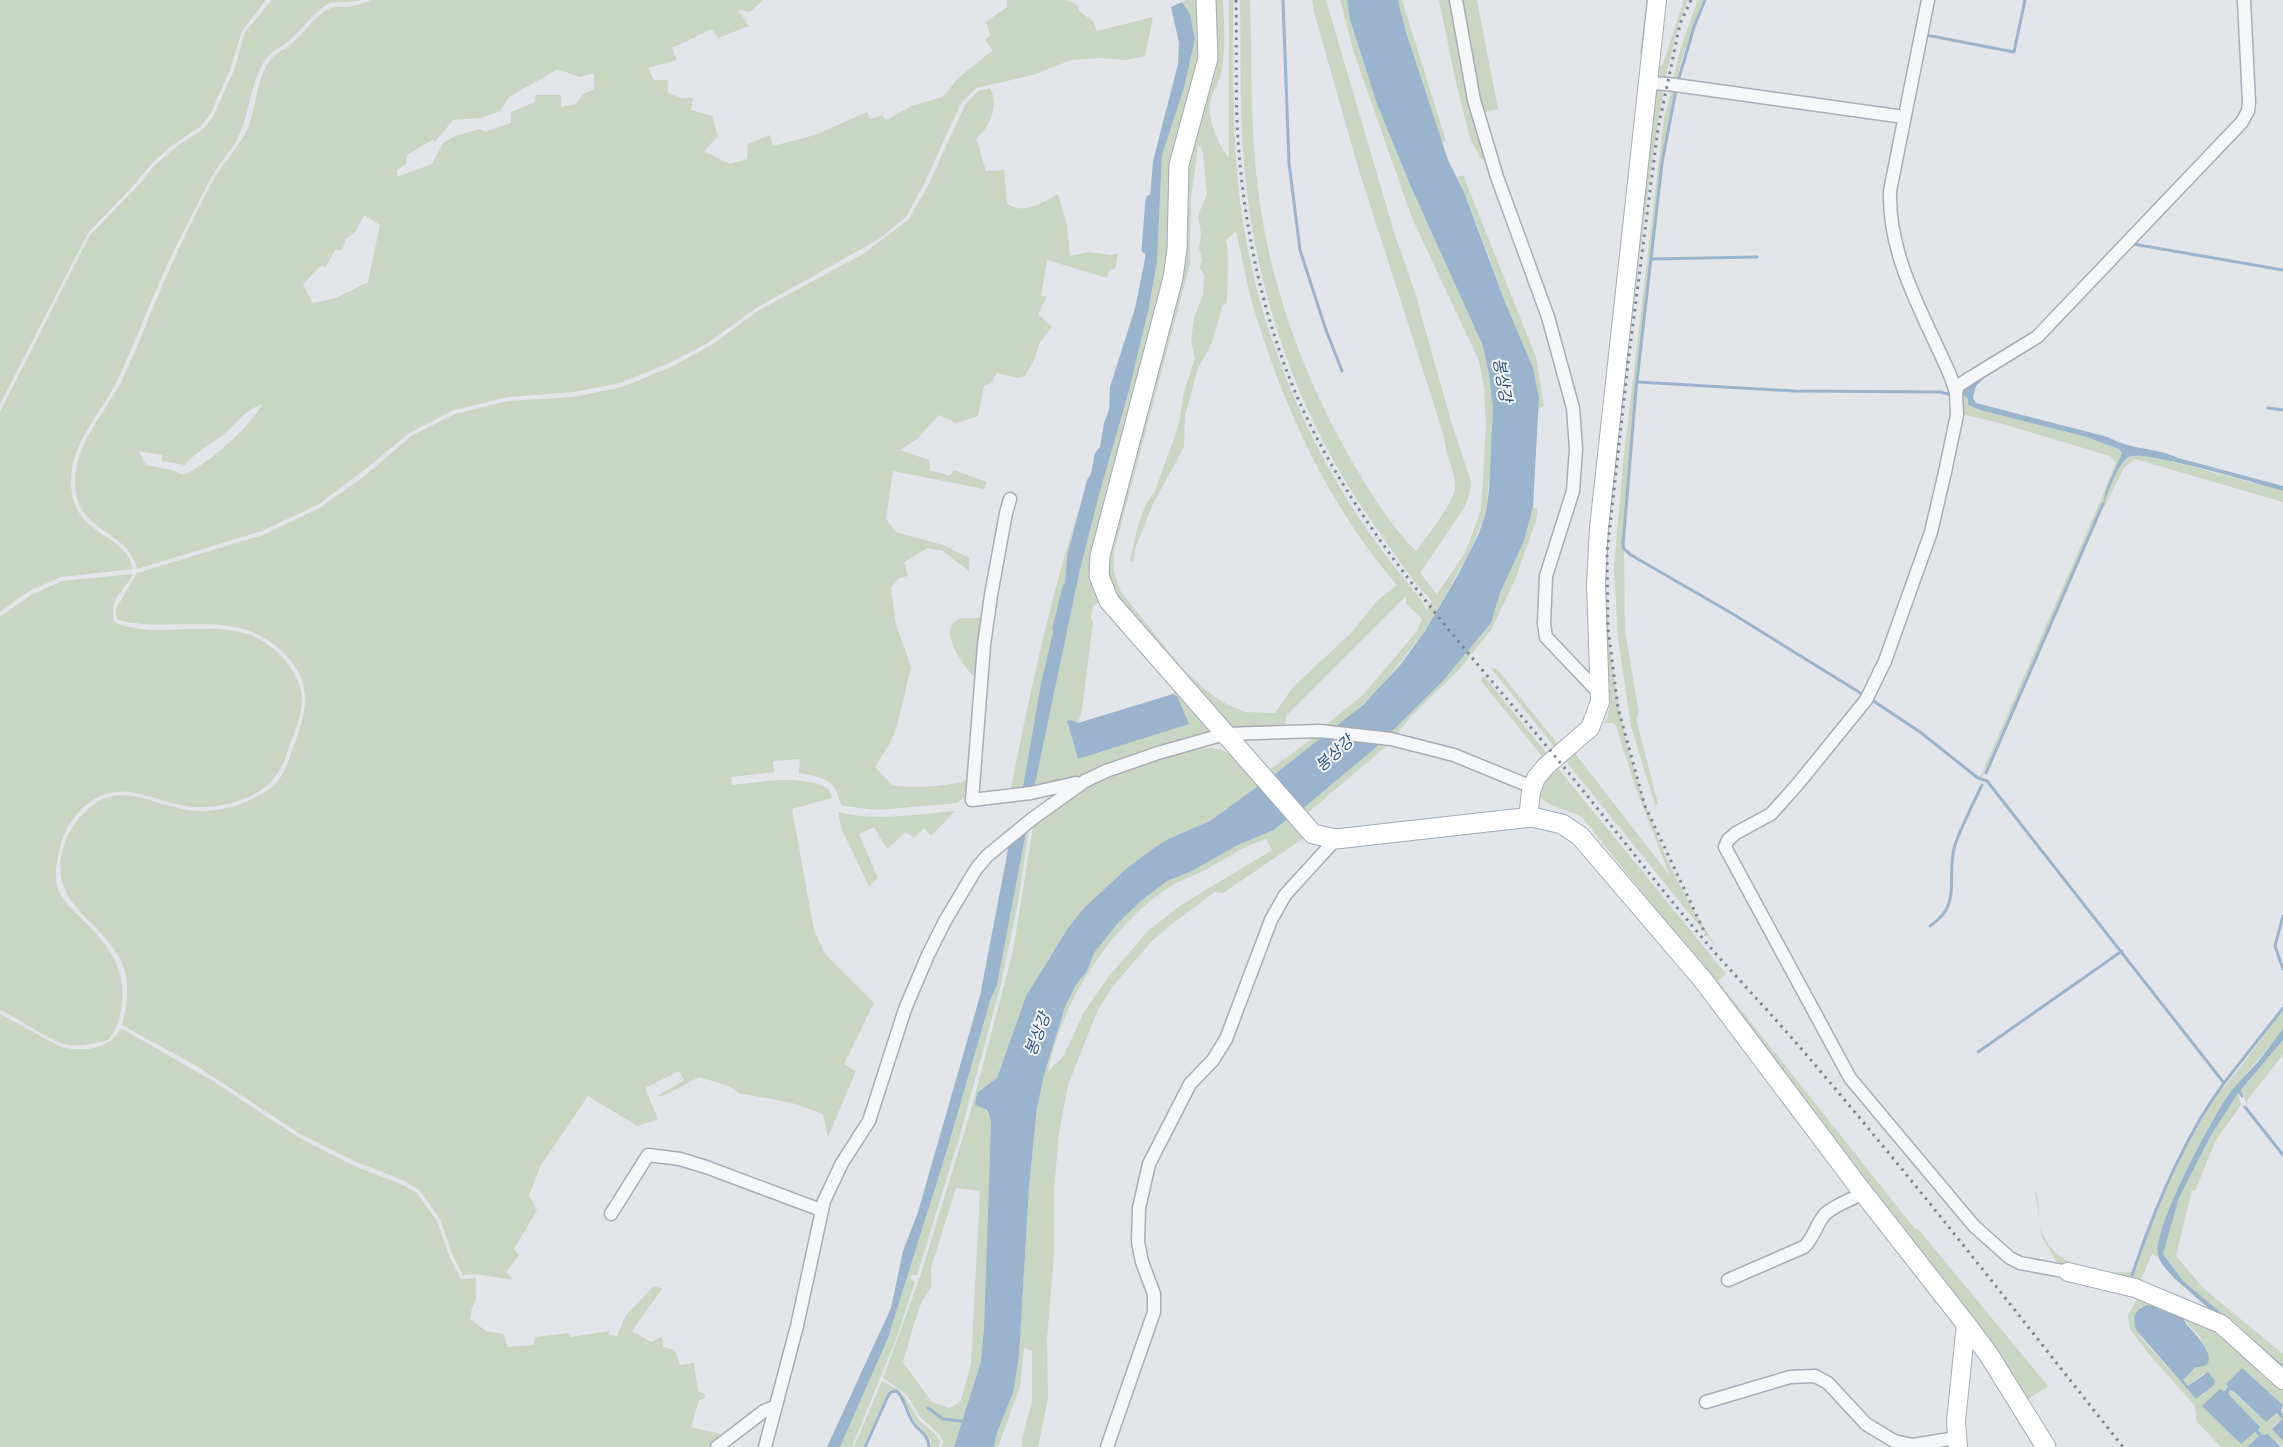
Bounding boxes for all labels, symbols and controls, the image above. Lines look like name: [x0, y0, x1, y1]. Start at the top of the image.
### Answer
water label: 봉상강: [1489, 357, 1516, 406]
water label: 봉상강: [1312, 730, 1359, 775]
water label: 봉상강: [1021, 1008, 1055, 1058]

